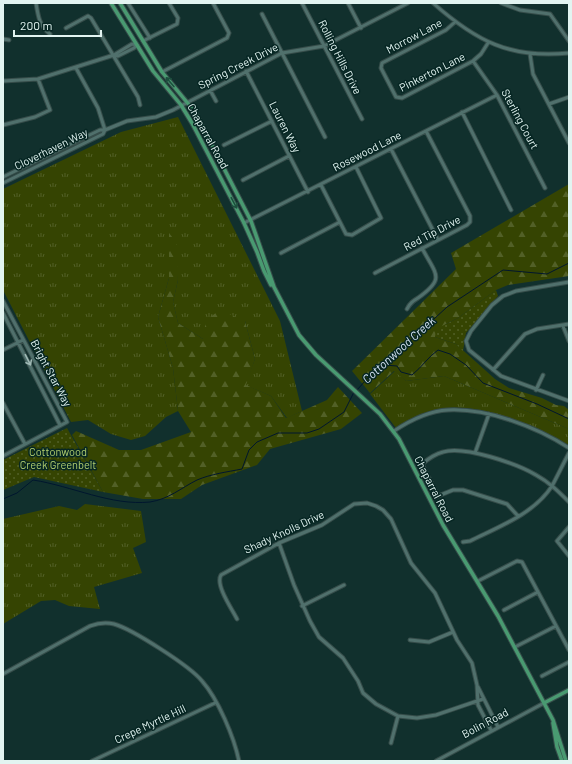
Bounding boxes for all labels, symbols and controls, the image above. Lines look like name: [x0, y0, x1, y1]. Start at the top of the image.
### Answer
scale bar: [14, 12, 101, 38]
street label: Morrow Lane: [384, 15, 444, 56]
street label: Rolling Hills Drive: [316, 17, 365, 96]
text: 200 m: [20, 18, 52, 32]
street label: Spring Creek Drive: [196, 40, 280, 91]
street label: Pinkerton Lane: [397, 49, 467, 94]
one-way arrow: [165, 76, 174, 87]
street label: Sterling Court: [499, 86, 542, 151]
street label: Lauren Way: [267, 99, 304, 154]
street label: Chaparral Road: [185, 101, 232, 171]
street label: Cloverhaven Way: [12, 125, 90, 172]
street label: Rosewood Lane: [330, 128, 403, 173]
one-way arrow: [230, 196, 238, 208]
street label: Red Tip Drive: [401, 212, 463, 253]
water label: Cottonwood Creek: [359, 313, 438, 386]
street label: Bright Star Way: [28, 337, 74, 408]
one-way arrow: [24, 354, 32, 366]
park label: Cottonwood Creek Greenbelt: [20, 445, 96, 471]
street label: Chaparral Road: [412, 453, 457, 524]
street label: Shady Knolls Drive: [242, 507, 326, 556]
street label: Crepe Myrtle Hill: [112, 701, 188, 746]
street label: Bolin Road: [459, 705, 510, 740]

